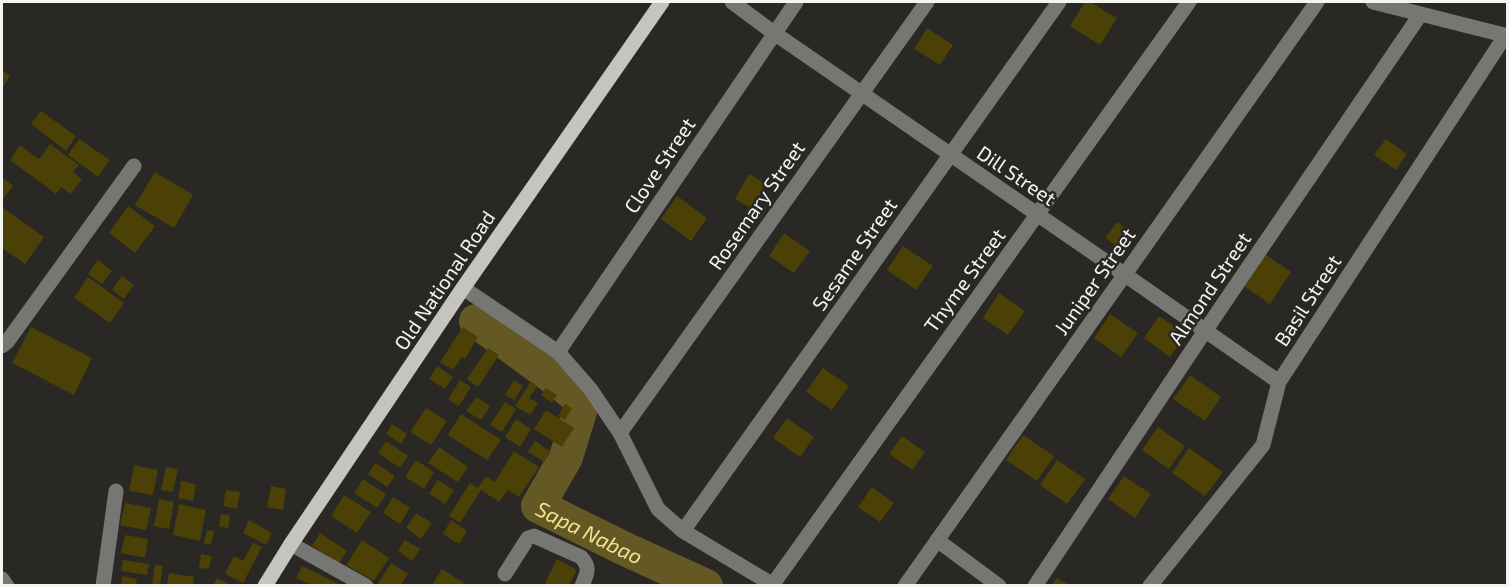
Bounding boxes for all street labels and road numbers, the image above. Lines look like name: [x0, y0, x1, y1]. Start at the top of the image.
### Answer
street label: Clove Street: [618, 112, 700, 217]
street label: Rosemary Street: [703, 136, 809, 274]
street label: Dill Street: [973, 140, 1061, 210]
street label: Sesame Street: [806, 193, 902, 315]
street label: Old National Road: [389, 206, 499, 354]
street label: Thyme Street: [918, 223, 1010, 336]
street label: Juniper Street: [1048, 223, 1140, 339]
street label: Almond Street: [1163, 227, 1256, 349]
street label: Basil Street: [1269, 250, 1346, 350]

